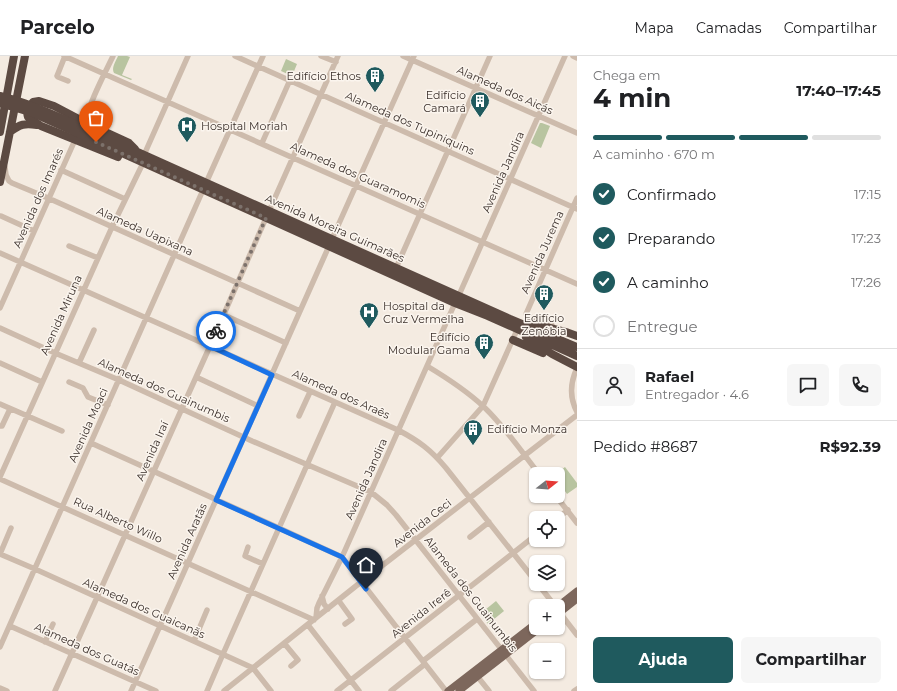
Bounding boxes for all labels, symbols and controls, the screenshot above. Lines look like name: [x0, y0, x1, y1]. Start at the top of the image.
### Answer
text: Parcelo: [20, 16, 95, 39]
text: Mapa: [635, 19, 674, 37]
text: Camadas: [696, 19, 762, 37]
text: Compartilhar: [784, 19, 877, 37]
street label: Alameda dos Aicás: [455, 62, 556, 118]
building icon: Edifício Ethos: [364, 65, 386, 93]
text: Chega em: [593, 67, 660, 83]
place label: Edifício Ethos: [286, 69, 362, 83]
text: 17:40–17:45: [796, 81, 881, 100]
text: 4 min: [593, 82, 671, 114]
street label: Alameda dos Tupiniquins: [343, 88, 477, 158]
place label: Edifício Camará: [423, 88, 466, 115]
building icon: Edifício Camará: [469, 90, 491, 118]
pin: [79, 101, 113, 142]
icon: bag: [85, 107, 107, 129]
hospital icon: Hospital Moriah: [176, 115, 198, 143]
place label: Hospital Moriah: [201, 119, 288, 133]
street label: Avenida Jandira: [479, 129, 527, 215]
street label: Alameda dos Guaramomis: [288, 139, 428, 211]
street label: Avenida dos Imarés: [10, 145, 67, 250]
text: A caminho · 670 m: [593, 146, 715, 162]
icon: check: [593, 183, 615, 205]
text: Confirmado: [627, 185, 716, 204]
text: 17:15: [854, 186, 881, 202]
street label: Avenida Moreira Guimarães: [263, 191, 408, 265]
street label: Alameda Uapixana: [95, 203, 195, 259]
street label: Avenida Jurema: [517, 208, 567, 296]
icon: check: [593, 227, 615, 249]
text: Preparando: [627, 229, 715, 248]
text: 17:23: [851, 230, 881, 246]
icon: check: [593, 271, 615, 293]
street label: Avenida Miruna: [37, 273, 85, 357]
text: A caminho: [627, 273, 709, 292]
text: 17:26: [851, 274, 881, 290]
building icon: Edifício Zenóbia: [533, 283, 555, 311]
place label: Hospital da Cruz Vermelha: [383, 299, 464, 326]
hospital icon: Hospital da Cruz Vermelha: [358, 301, 380, 329]
courier: [196, 311, 236, 351]
place label: Edifício Zenóbia: [522, 311, 566, 338]
text: Entregue: [627, 317, 698, 336]
icon: bike: [205, 320, 227, 342]
place label: Edifício Modular Gama: [388, 330, 470, 357]
building icon: Edifício Modular Gama: [473, 332, 495, 360]
street label: Alameda dos Guainumbis: [96, 355, 233, 426]
button: person: [593, 364, 635, 406]
button: chat: [787, 364, 829, 406]
button: phone: [839, 364, 881, 406]
street label: Alameda dos Araês: [290, 366, 393, 422]
text: Rafael: [645, 367, 694, 386]
street label: Avenida Moaci: [65, 385, 111, 464]
text: Entregador · 4.6: [645, 386, 749, 402]
street label: Avenida Iraí: [133, 418, 172, 483]
building icon: Edifício Monza: [462, 418, 484, 446]
place label: Edifício Monza: [487, 422, 567, 436]
street label: Avenida Jandira: [342, 436, 390, 522]
text: Pedido #8687: [593, 437, 698, 456]
text: R$92.39: [820, 437, 881, 456]
north arrow: [529, 467, 565, 503]
map controls: [529, 467, 565, 679]
street label: Rua Alberto Willo: [71, 494, 165, 546]
street label: Avenida Ceci: [390, 496, 454, 550]
street label: Avenida Aratãs: [164, 500, 210, 581]
button: locate: [529, 511, 565, 547]
street label: Alameda dos Guainumbis: [422, 533, 521, 655]
pin: [349, 548, 383, 589]
icon: home: [355, 554, 377, 576]
button: layers: [529, 555, 565, 591]
street label: Alameda dos Guaicanãs: [81, 575, 208, 642]
street label: Avenida Irerê: [388, 585, 454, 641]
button: +: [529, 599, 565, 635]
street label: Alameda dos Guatás: [32, 620, 142, 679]
button: Ajuda: [593, 637, 733, 683]
button: Compartilhar: [741, 637, 881, 683]
button: −: [529, 643, 565, 679]

